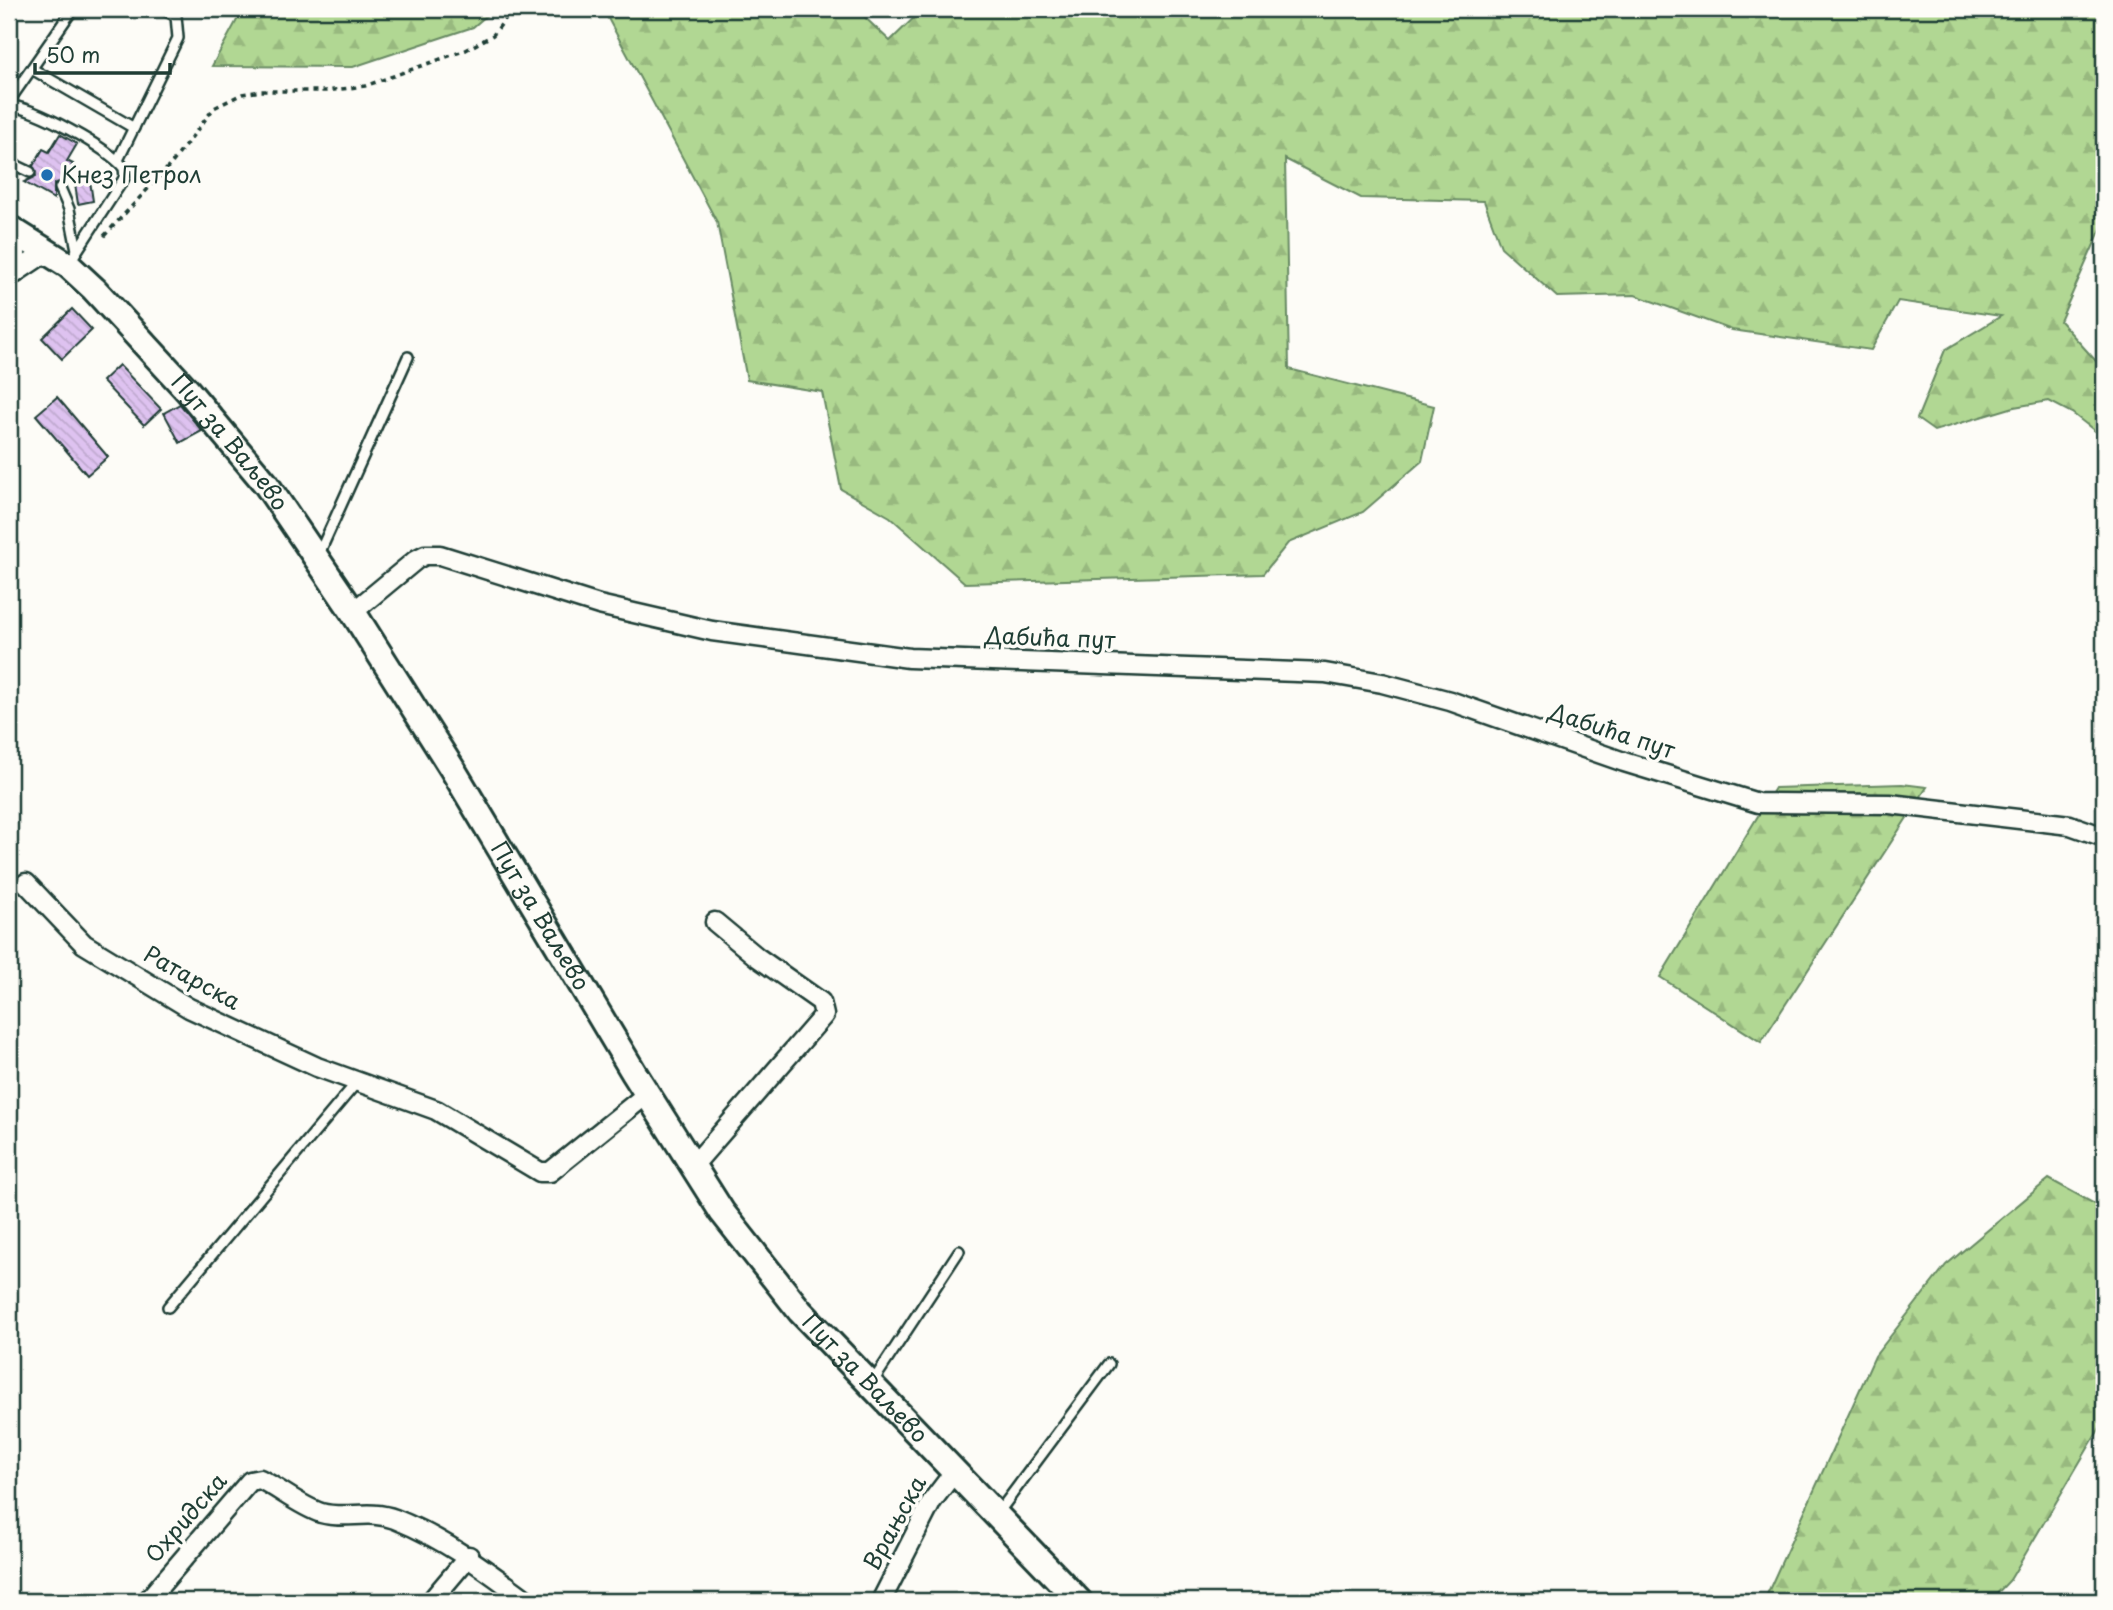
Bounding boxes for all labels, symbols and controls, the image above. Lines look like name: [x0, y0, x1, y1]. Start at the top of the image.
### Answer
scale bar: [35, 32, 170, 76]
text: 50 m: [46, 38, 100, 70]
place label: Кнез Петрол: [61, 156, 202, 191]
marker: Кнез Петрол: [39, 167, 55, 183]
street label: Пут за Ваљево: [164, 365, 298, 517]
street label: Дабића пут: [983, 617, 1117, 656]
street label: Дабића пут: [1544, 692, 1681, 767]
street label: Пут за Ваљево: [483, 834, 600, 997]
street label: Ратарска: [138, 936, 248, 1018]
street label: Пут за Ваљево: [795, 1304, 937, 1450]
street label: Охридска: [136, 1463, 235, 1570]
street label: Врањска: [853, 1468, 934, 1576]

